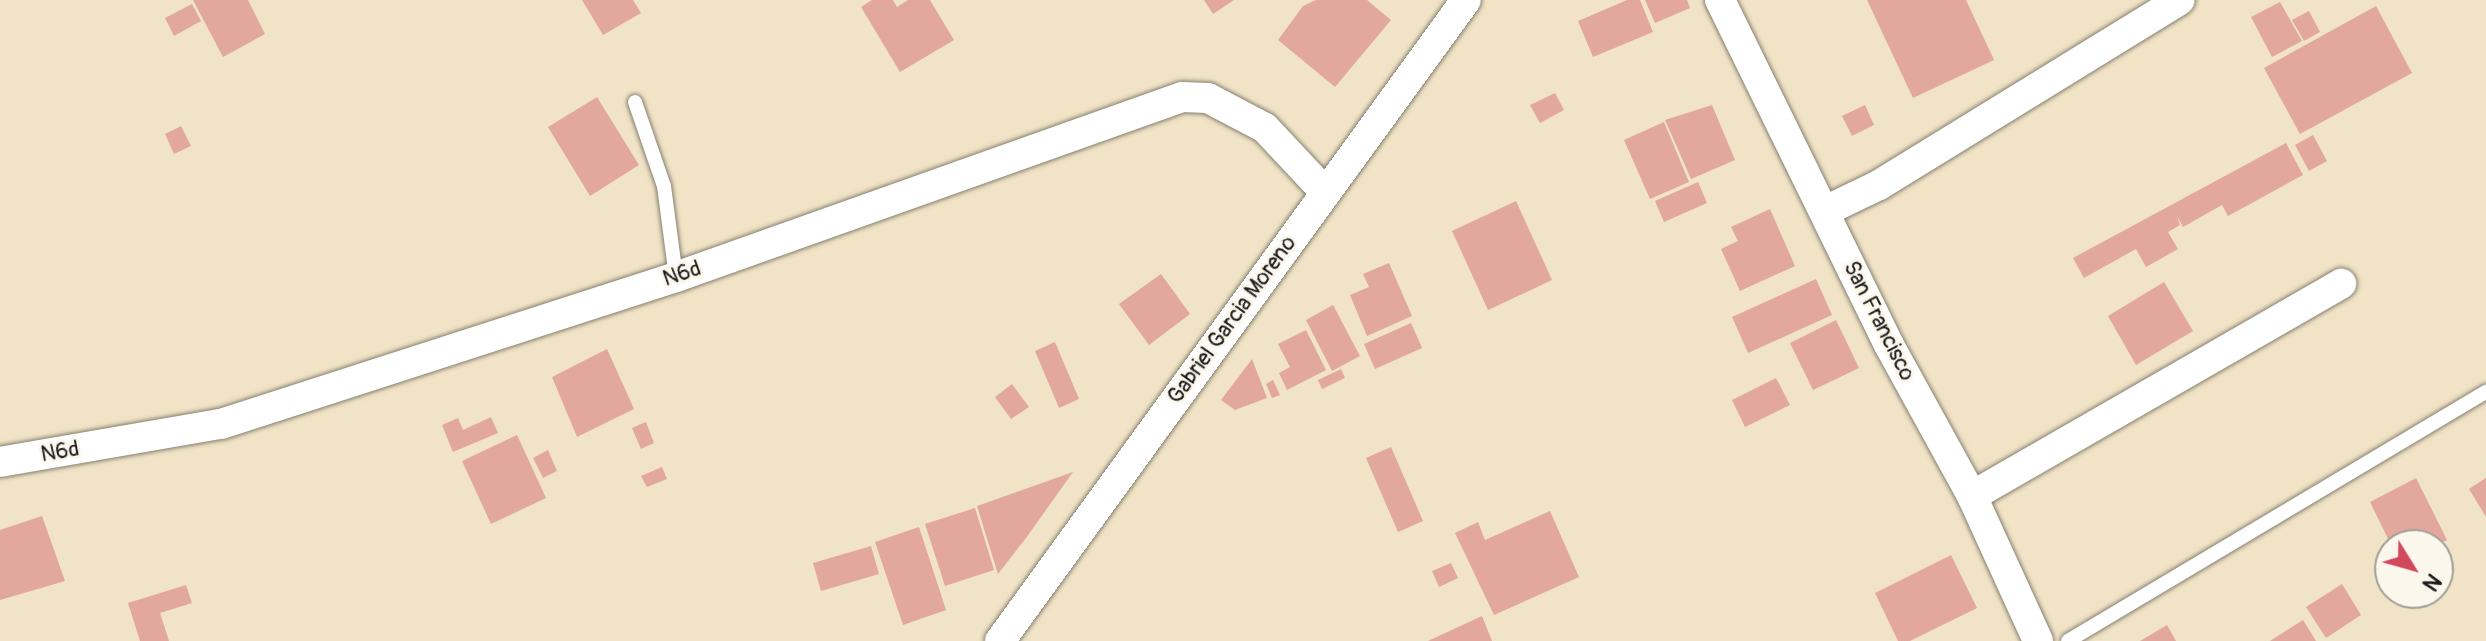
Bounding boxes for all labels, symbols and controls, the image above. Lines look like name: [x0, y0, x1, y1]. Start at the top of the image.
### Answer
street label: Gabriel Garcia Moreno: [1162, 231, 1302, 409]
street label: N6d: [660, 255, 704, 293]
street label: San Francisco: [1838, 257, 1920, 385]
street label: N6d: [39, 436, 81, 468]
north arrow: [2374, 529, 2454, 609]
text: N: [2416, 568, 2447, 597]

